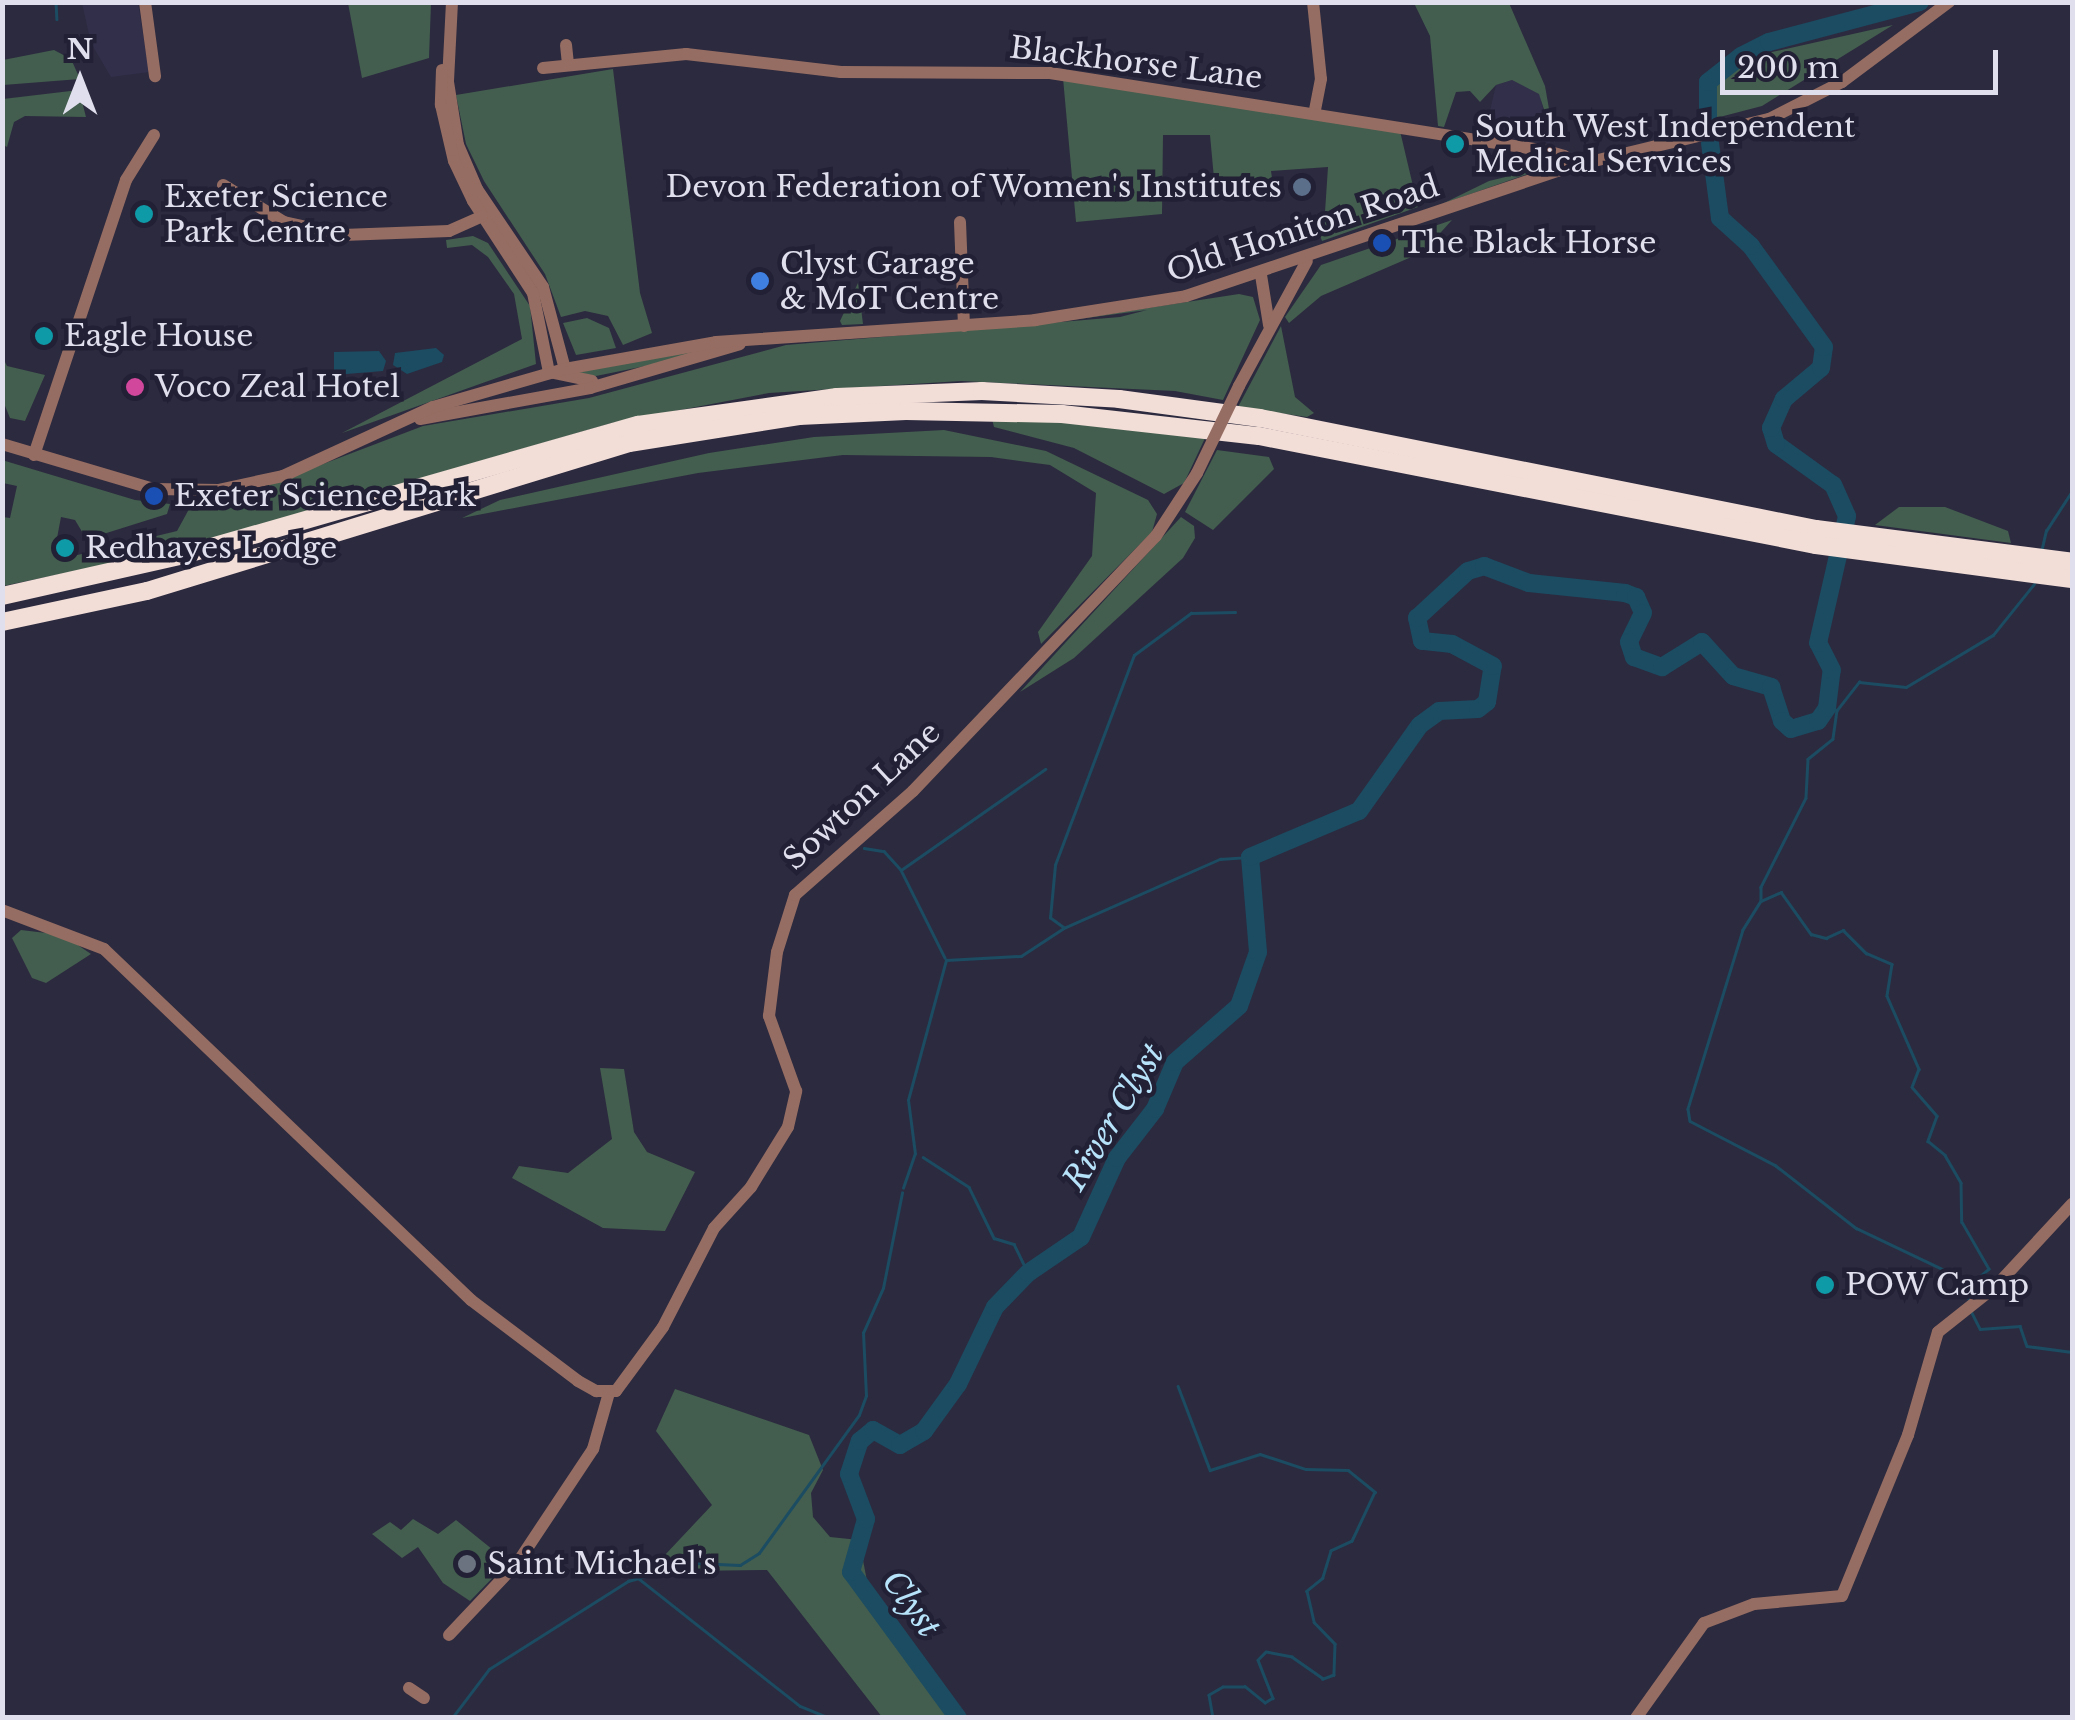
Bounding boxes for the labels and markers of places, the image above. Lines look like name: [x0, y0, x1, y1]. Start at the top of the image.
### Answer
place label: South West Independent Medical Services: [1475, 109, 1857, 180]
marker: South West Independent Medical Services: [1444, 133, 1466, 155]
place label: Devon Federation of Women's Institutes: [665, 169, 1282, 205]
marker: Devon Federation of Women's Institutes: [1291, 176, 1313, 198]
place label: Exeter Science Park Centre: [164, 179, 389, 250]
marker: Exeter Science Park Centre: [133, 203, 155, 225]
place label: The Black Horse: [1402, 225, 1657, 261]
marker: The Black Horse: [1371, 232, 1393, 254]
place label: Clyst Garage & MoT Centre: [780, 246, 1000, 316]
marker: Clyst Garage & MoT Centre: [749, 270, 771, 292]
place label: Eagle House: [64, 318, 253, 354]
marker: Eagle House: [33, 325, 55, 347]
place label: Voco Zeal Hotel: [155, 369, 400, 405]
marker: Voco Zeal Hotel: [124, 376, 146, 398]
place label: Exeter Science Park: [174, 478, 477, 514]
marker: Exeter Science Park: [143, 485, 165, 507]
place label: Redhayes Lodge: [85, 530, 337, 566]
marker: Redhayes Lodge: [54, 537, 76, 559]
place label: POW Camp: [1845, 1267, 2030, 1303]
marker: POW Camp: [1814, 1274, 1836, 1296]
place label: Saint Michael's: [487, 1546, 717, 1582]
marker: Saint Michael's: [456, 1553, 478, 1575]

